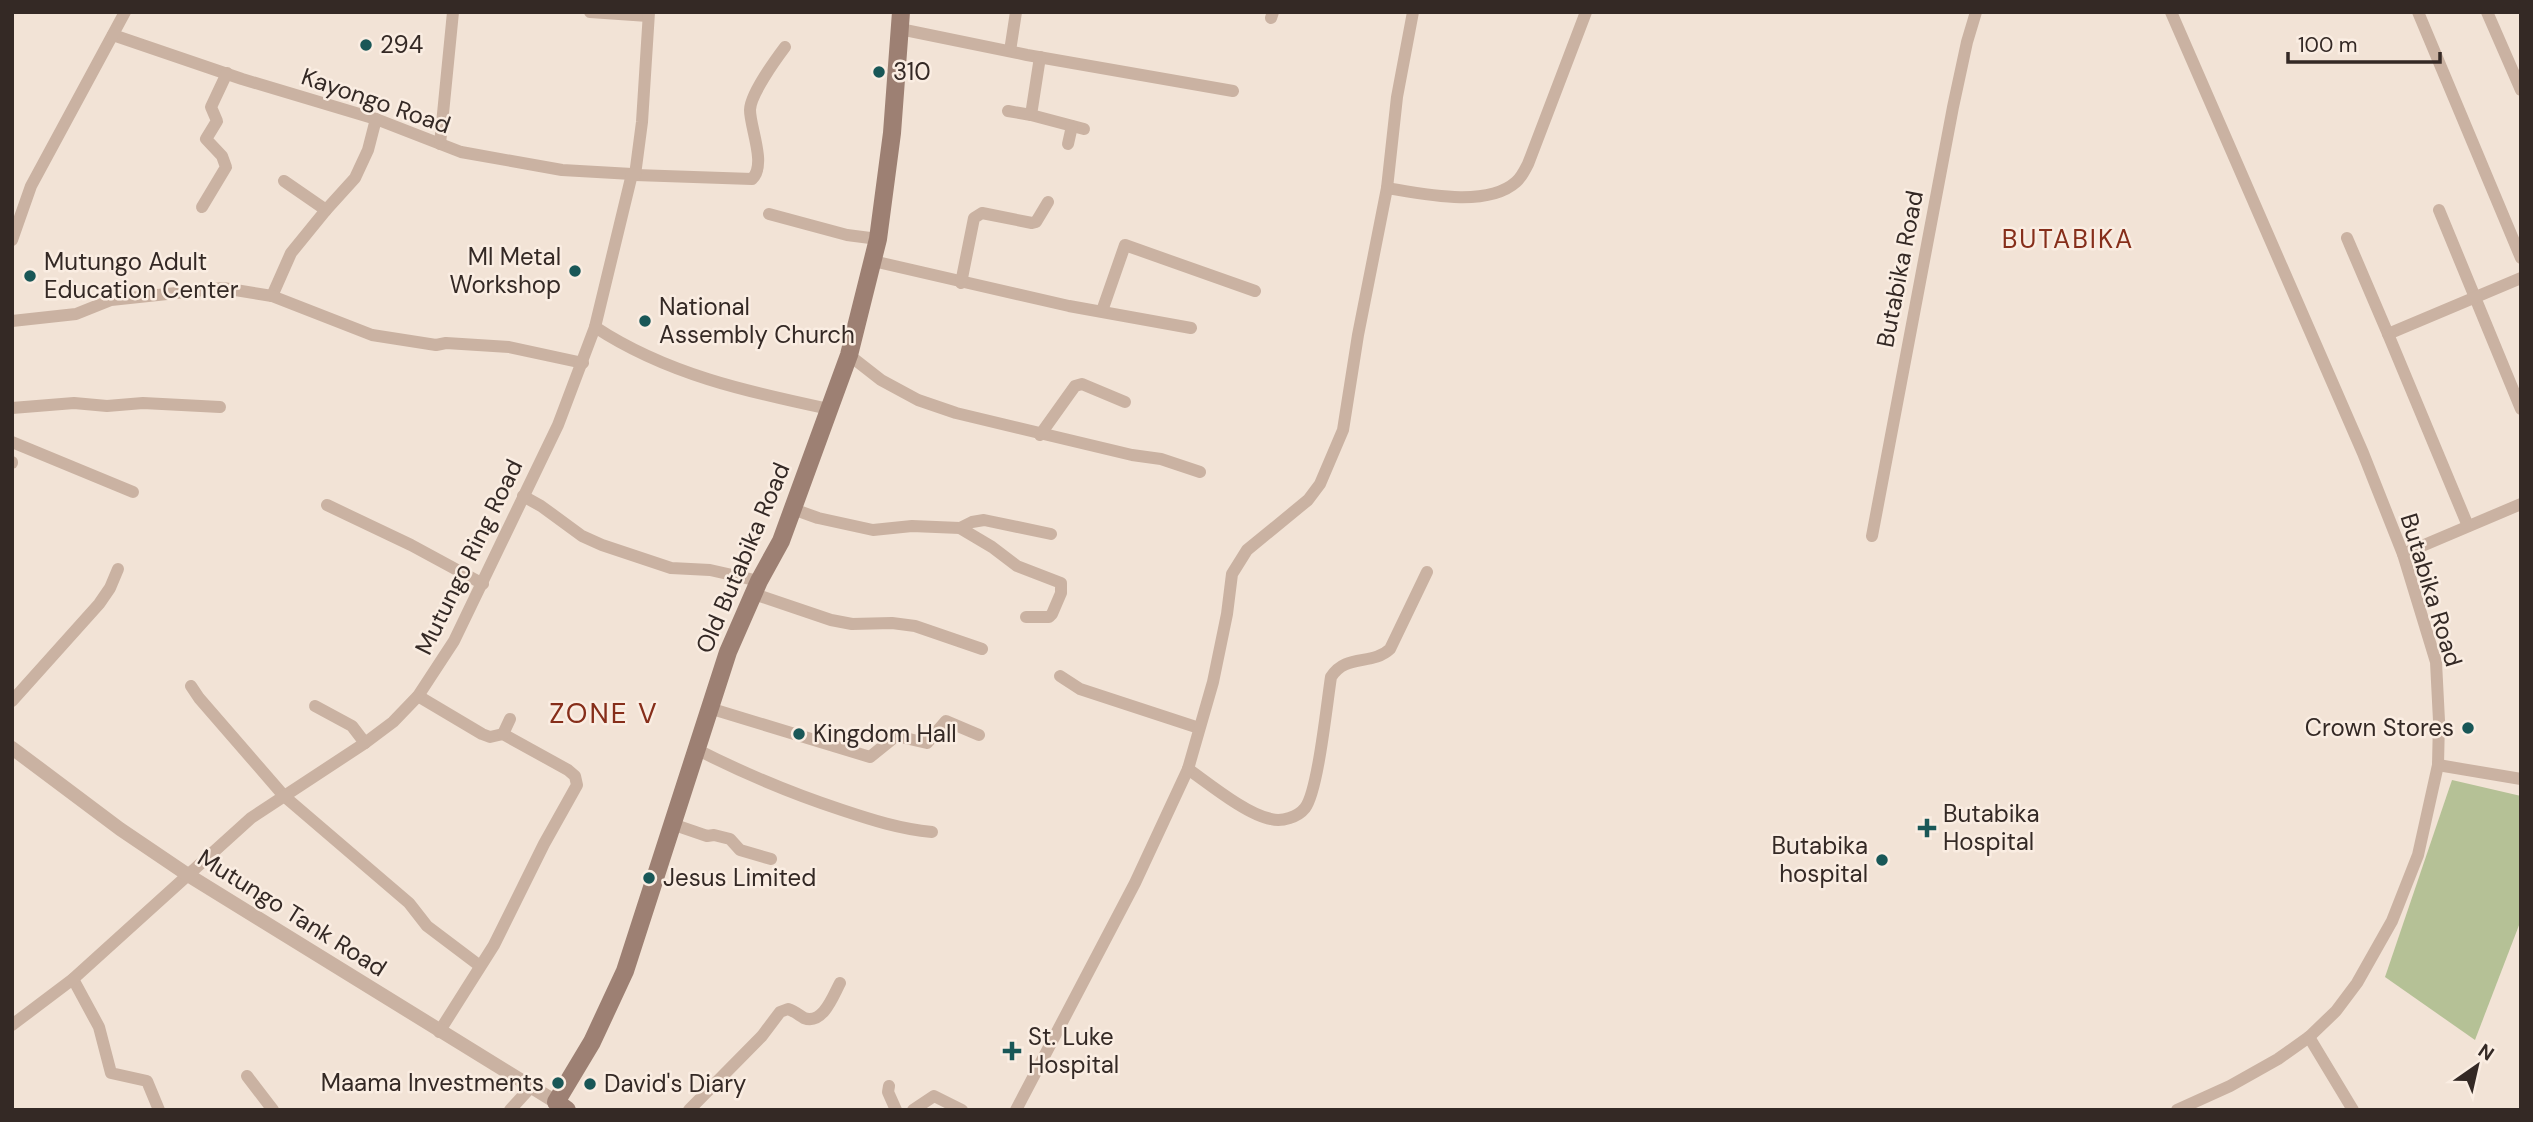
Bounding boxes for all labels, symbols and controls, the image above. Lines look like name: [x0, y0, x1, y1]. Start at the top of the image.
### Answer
scale bar: [2288, 21, 2440, 65]
place label: 294: [380, 29, 423, 60]
text: 100 m: [2298, 31, 2358, 59]
marker: 294: [358, 37, 374, 53]
place label: 310: [893, 56, 931, 87]
street label: Kayongo Road: [297, 61, 455, 141]
marker: 310: [871, 64, 887, 80]
street label: Butabika Road: [1869, 188, 1930, 350]
district label: BUTABIKA: [2002, 222, 2134, 256]
place label: Ml Metal Workshop: [449, 241, 561, 300]
place label: Mutungo Adult Education Center: [44, 246, 239, 305]
marker: Ml Metal Workshop: [567, 263, 583, 279]
marker: Mutungo Adult Education Center: [22, 268, 38, 284]
place label: National Assembly Church: [659, 291, 855, 350]
marker: National Assembly Church: [637, 313, 653, 329]
street label: Mutungo Ring Road: [408, 454, 529, 660]
street label: Old Butabika Road: [688, 458, 797, 658]
street label: Butabika Road: [2393, 509, 2470, 670]
district label: ZONE V: [549, 695, 659, 732]
place label: Crown Stores: [2305, 712, 2454, 743]
place label: Kingdom Hall: [813, 718, 957, 749]
marker: Crown Stores: [2460, 720, 2476, 736]
marker: Kingdom Hall: [791, 726, 807, 742]
place label: Butabika Hospital: [1943, 798, 2040, 857]
marker: Butabika Hospital: [1917, 818, 1937, 838]
place label: Butabika hospital: [1771, 830, 1868, 889]
street label: Mutungo Tank Road: [192, 842, 393, 983]
marker: Butabika hospital: [1874, 852, 1890, 868]
place label: Jesus Limited: [663, 862, 816, 893]
marker: Jesus Limited: [641, 870, 657, 886]
place label: St. Luke Hospital: [1028, 1021, 1119, 1080]
north arrow: [2442, 1031, 2512, 1101]
text: N: [2473, 1038, 2499, 1067]
marker: St. Luke Hospital: [1002, 1041, 1022, 1061]
place label: Maama Investments: [321, 1067, 544, 1098]
place label: David's Diary: [604, 1068, 746, 1099]
marker: Maama Investments: [550, 1075, 566, 1091]
marker: David's Diary: [582, 1076, 598, 1092]

